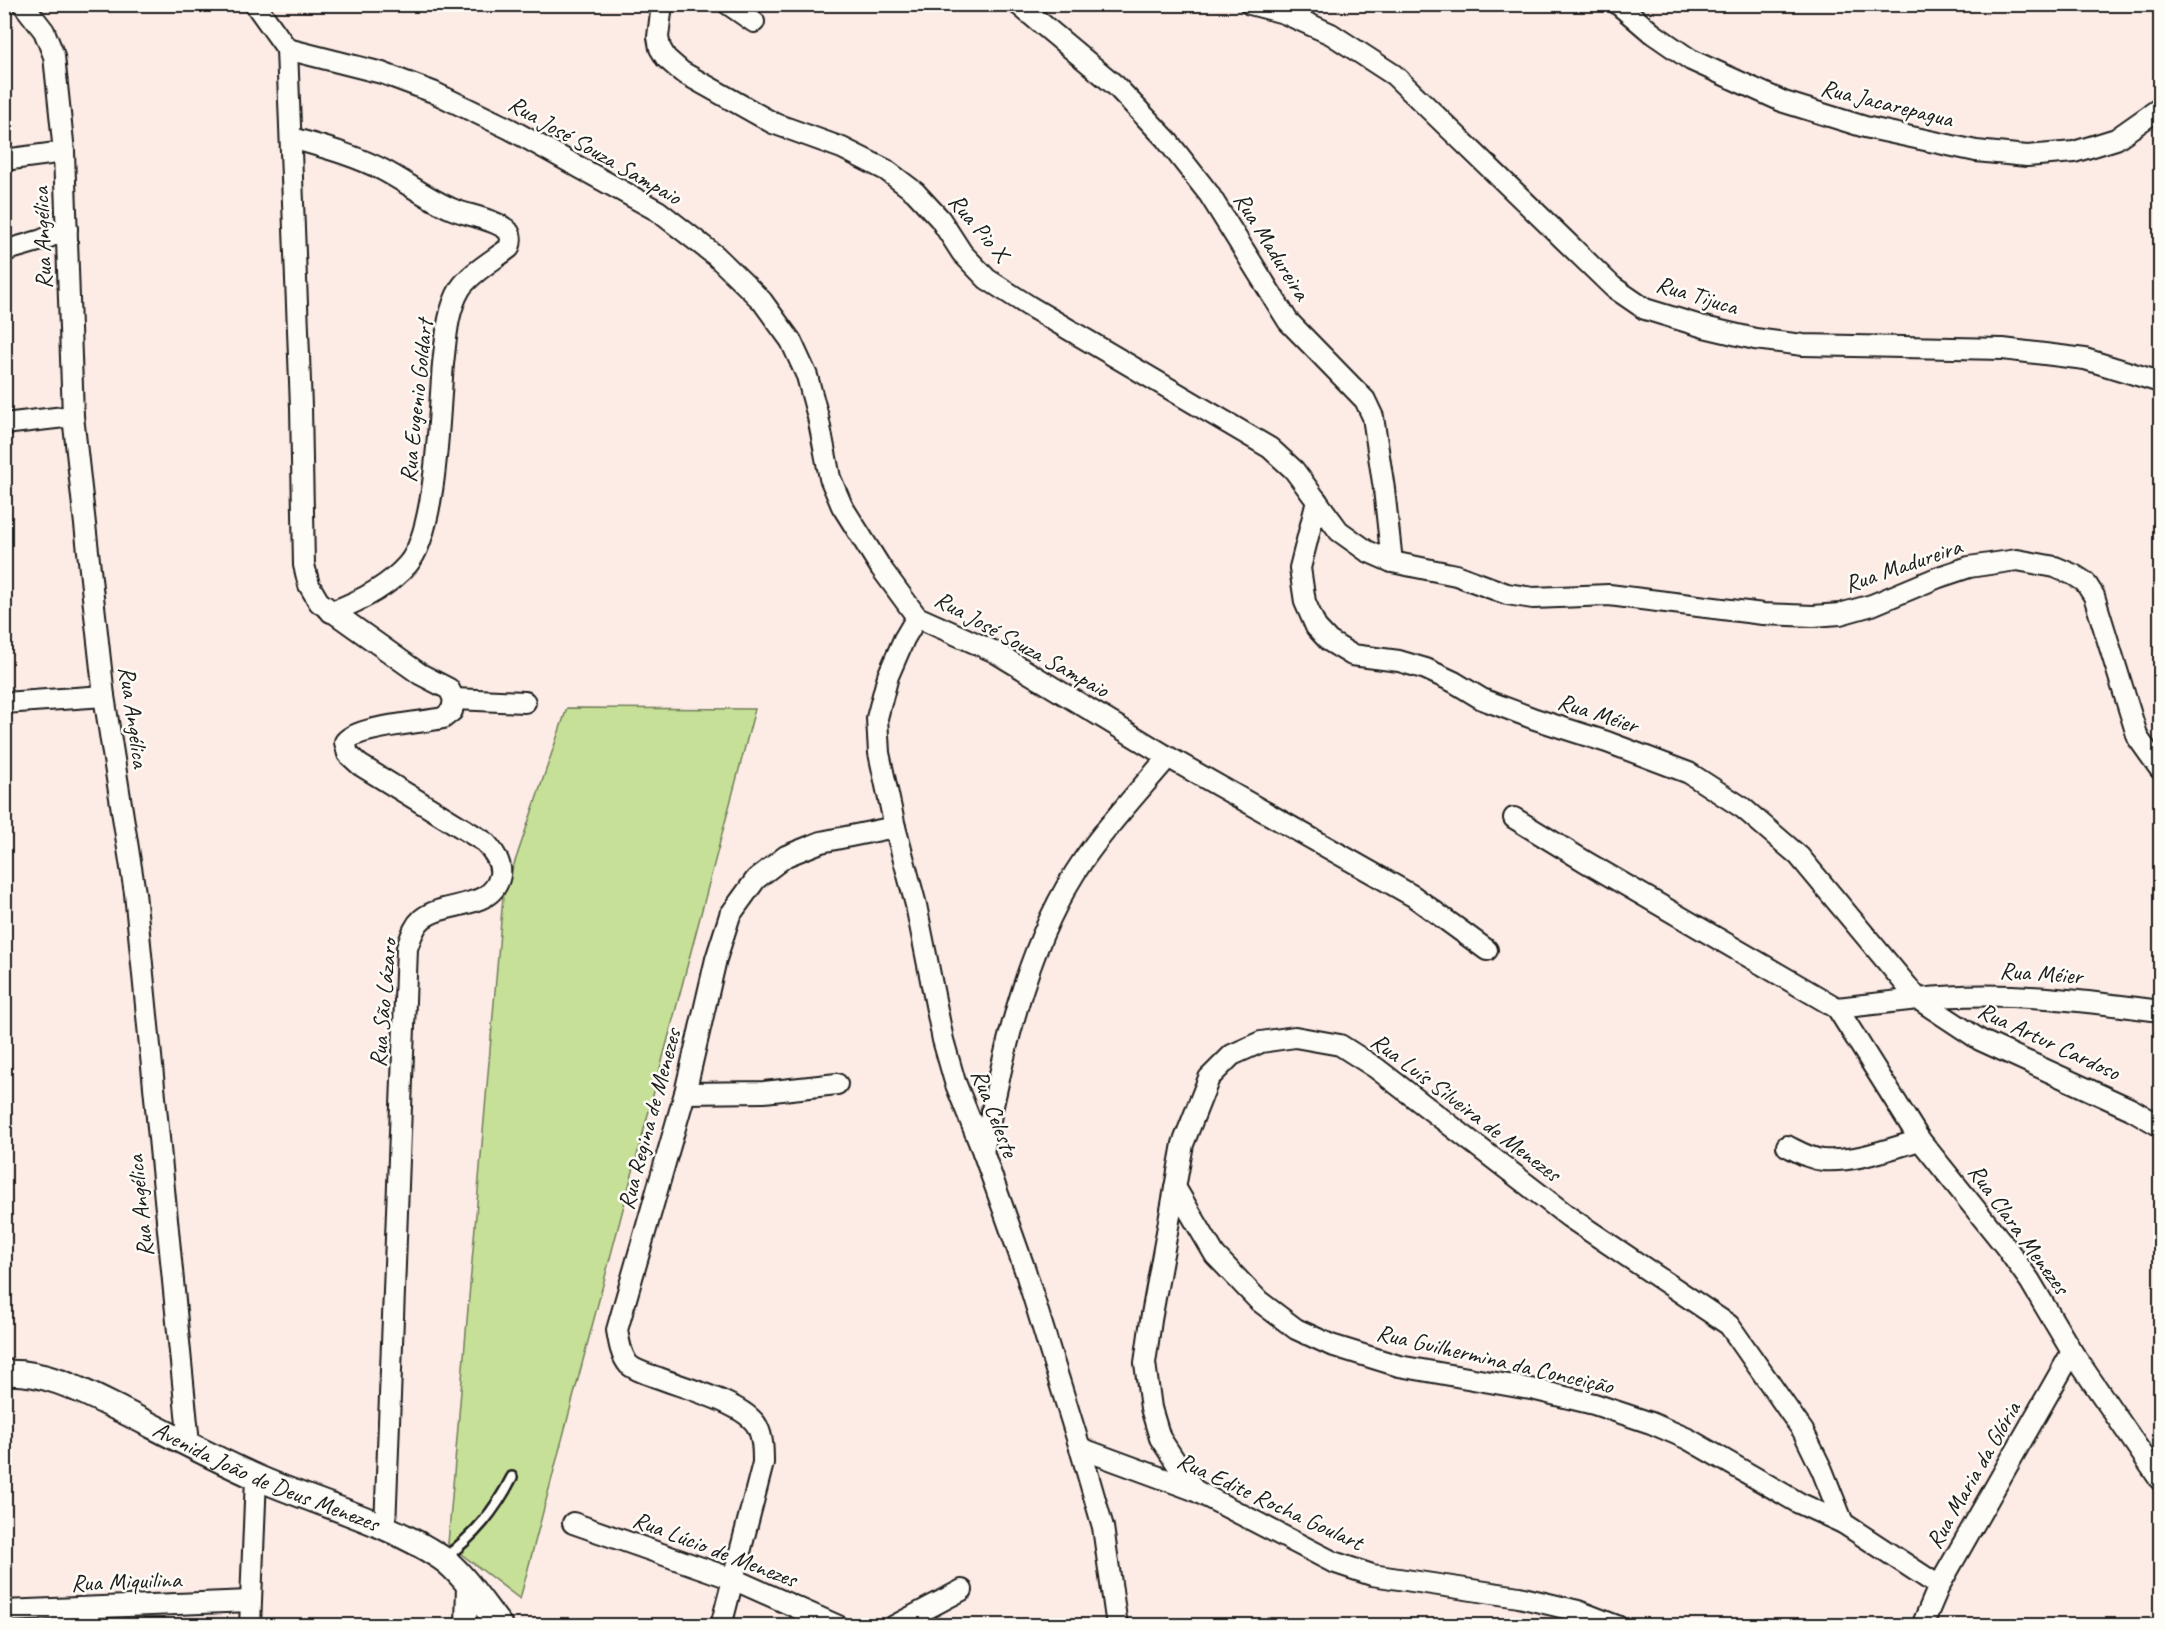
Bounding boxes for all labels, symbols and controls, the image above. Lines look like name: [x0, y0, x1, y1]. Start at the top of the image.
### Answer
street label: Rua Jacarepagua: [1818, 72, 1957, 134]
street label: Rua José Souza Sampaio: [503, 88, 688, 212]
street label: Rua Angélica: [25, 185, 59, 289]
street label: Rua Madureira: [1227, 186, 1318, 307]
street label: Rua Pio X: [942, 187, 1018, 270]
street label: Rua Tijuca: [1653, 268, 1743, 322]
street label: Rua Eugenio Goldart: [393, 315, 440, 484]
street label: Rua Madureira: [1841, 531, 1967, 599]
street label: Rua José Souza Sampaio: [930, 584, 1116, 705]
street label: Rua Angélica: [112, 664, 156, 771]
street label: Rua Méier: [1554, 686, 1644, 741]
street label: Rua São Lázaro: [362, 935, 404, 1068]
street label: Rua Méier: [1999, 955, 2086, 991]
street label: Rua Artur Cardoso: [1973, 995, 2126, 1088]
street label: Rua Regina de Menezes: [610, 1024, 688, 1213]
street label: Rua Luís Silveira de Menezes: [1365, 1026, 1568, 1189]
street label: Rua Celeste: [965, 1065, 1026, 1163]
street label: Rua Angélica: [120, 1152, 160, 1258]
street label: Rua Clara Menezes: [1962, 1158, 2077, 1302]
street label: Rua Guilhermina da Conceição: [1374, 1317, 1618, 1401]
street label: Rua Maria da Glória: [1919, 1395, 2028, 1554]
street label: Avenida João de Deus Menezes: [148, 1414, 385, 1539]
street label: Rua Edite Rocha Goulart: [1172, 1445, 1369, 1558]
street label: Rua Lúcio de Menezes: [629, 1504, 803, 1595]
street label: Rua Miquilina: [70, 1564, 183, 1598]

